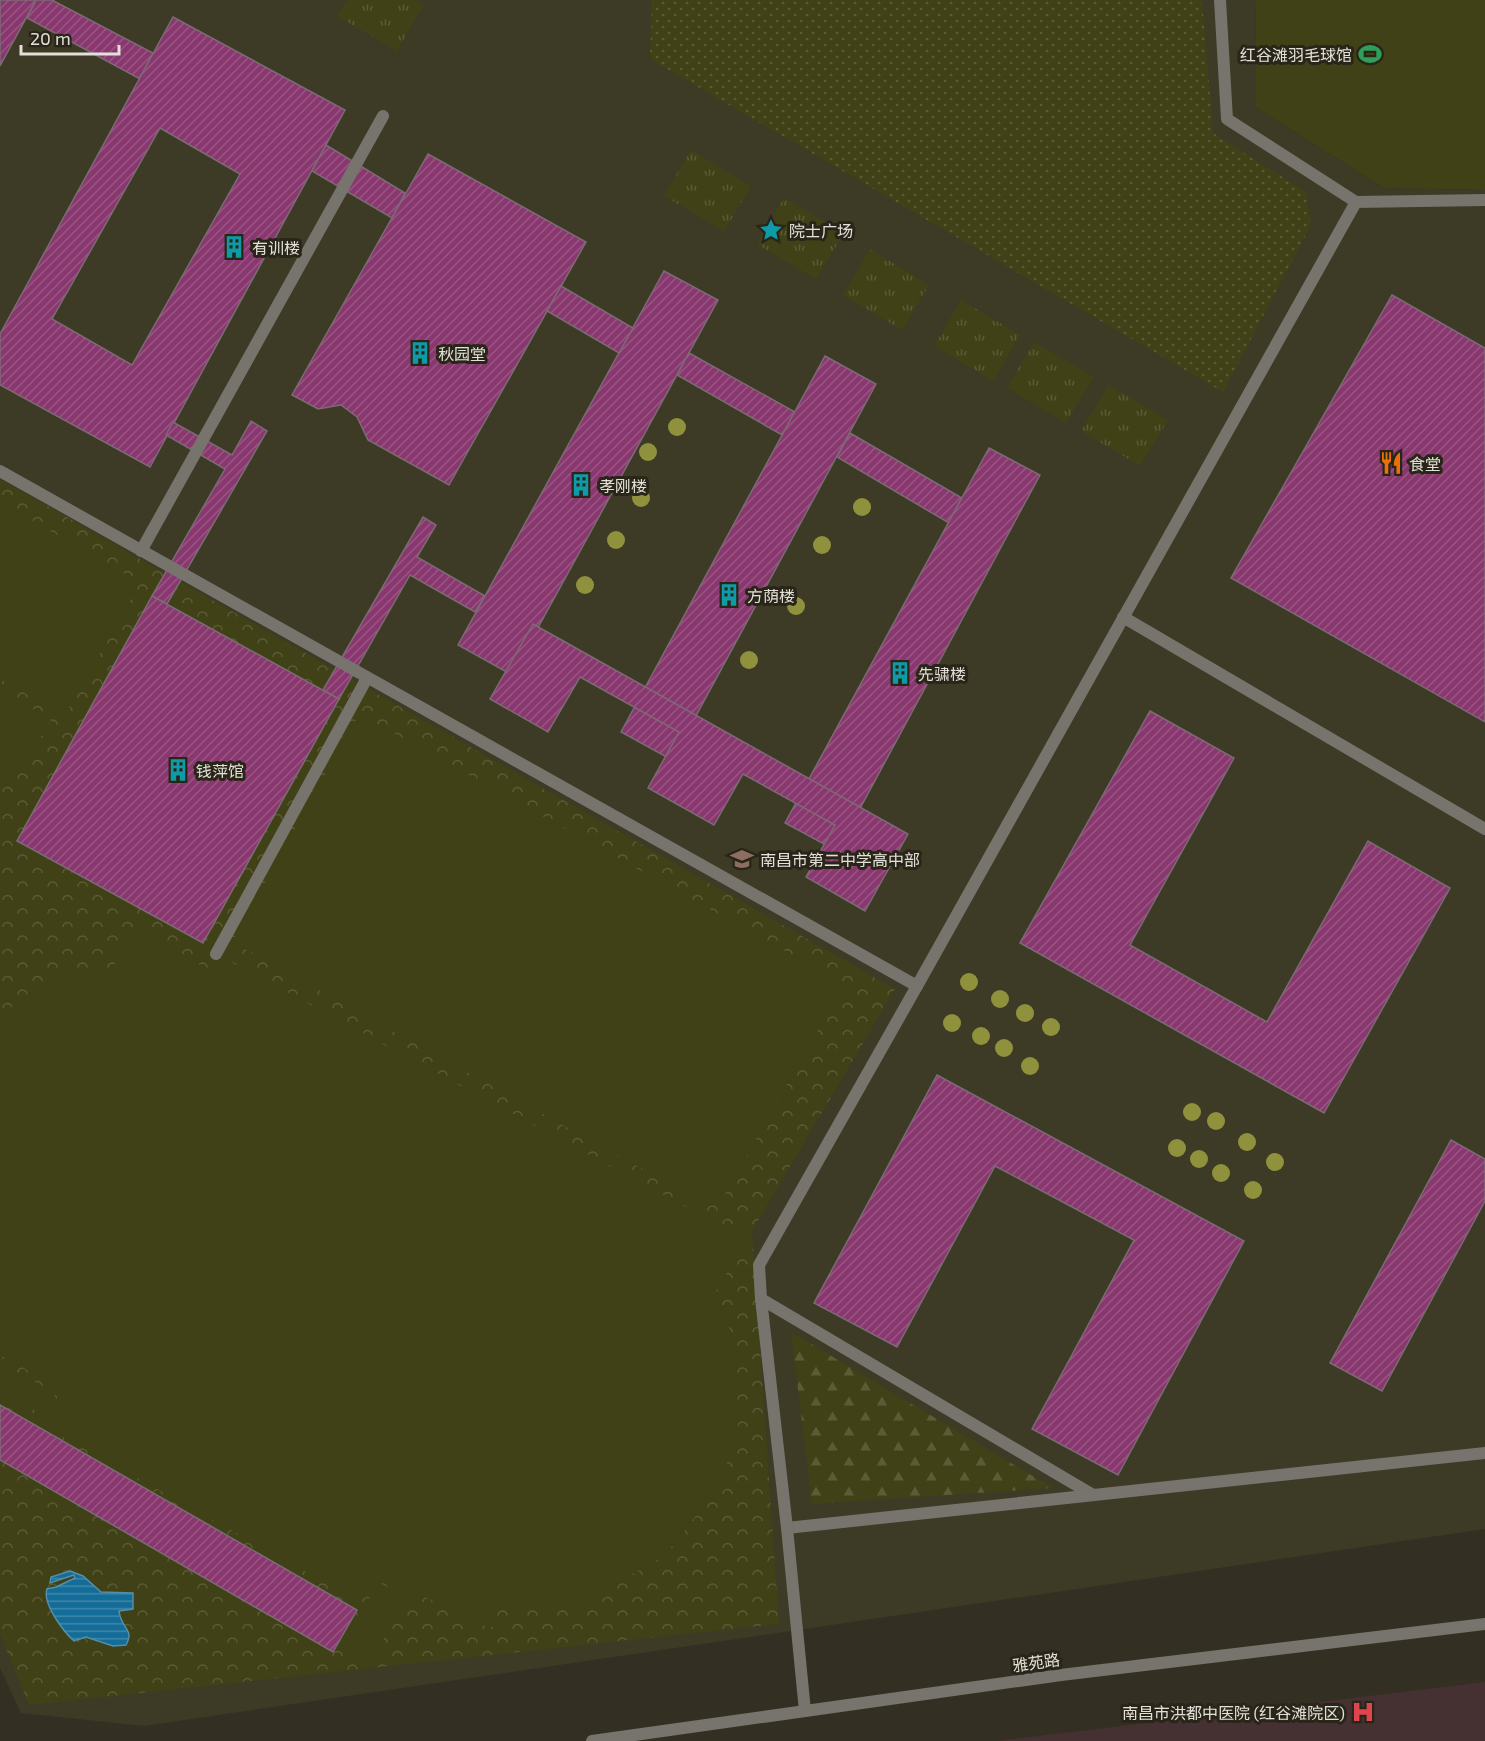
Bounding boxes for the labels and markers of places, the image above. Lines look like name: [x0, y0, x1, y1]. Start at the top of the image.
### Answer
sports icon: 红谷滩羽毛球馆: [1357, 41, 1383, 67]
place label: 红谷滩羽毛球馆: [1240, 45, 1352, 64]
place icon: 院士广场: [758, 217, 784, 243]
place label: 院士广场: [789, 221, 853, 240]
building icon: 有训楼: [221, 234, 247, 260]
place label: 有训楼: [252, 238, 300, 257]
building icon: 秋园堂: [407, 340, 433, 366]
place label: 秋园堂: [438, 344, 486, 363]
restaurant icon: 食堂: [1378, 450, 1404, 476]
place label: 食堂: [1409, 454, 1441, 473]
building icon: 孝刚楼: [568, 472, 594, 498]
place label: 孝刚楼: [599, 476, 647, 495]
building icon: 方荫楼: [716, 582, 742, 608]
place label: 方荫楼: [747, 586, 795, 605]
building icon: 先骕楼: [887, 660, 913, 686]
place label: 先骕楼: [918, 664, 966, 683]
building icon: 钱萍馆: [165, 757, 191, 783]
place label: 钱萍馆: [196, 761, 244, 780]
school or university icon: 南昌市第二中学高中部: [729, 846, 755, 872]
place label: 南昌市第二中学高中部: [760, 850, 920, 869]
hospital icon: 南昌市洪都中医院 (红谷滩院区): [1350, 1699, 1376, 1725]
place label: 南昌市洪都中医院 (红谷滩院区): [1122, 1703, 1345, 1722]

